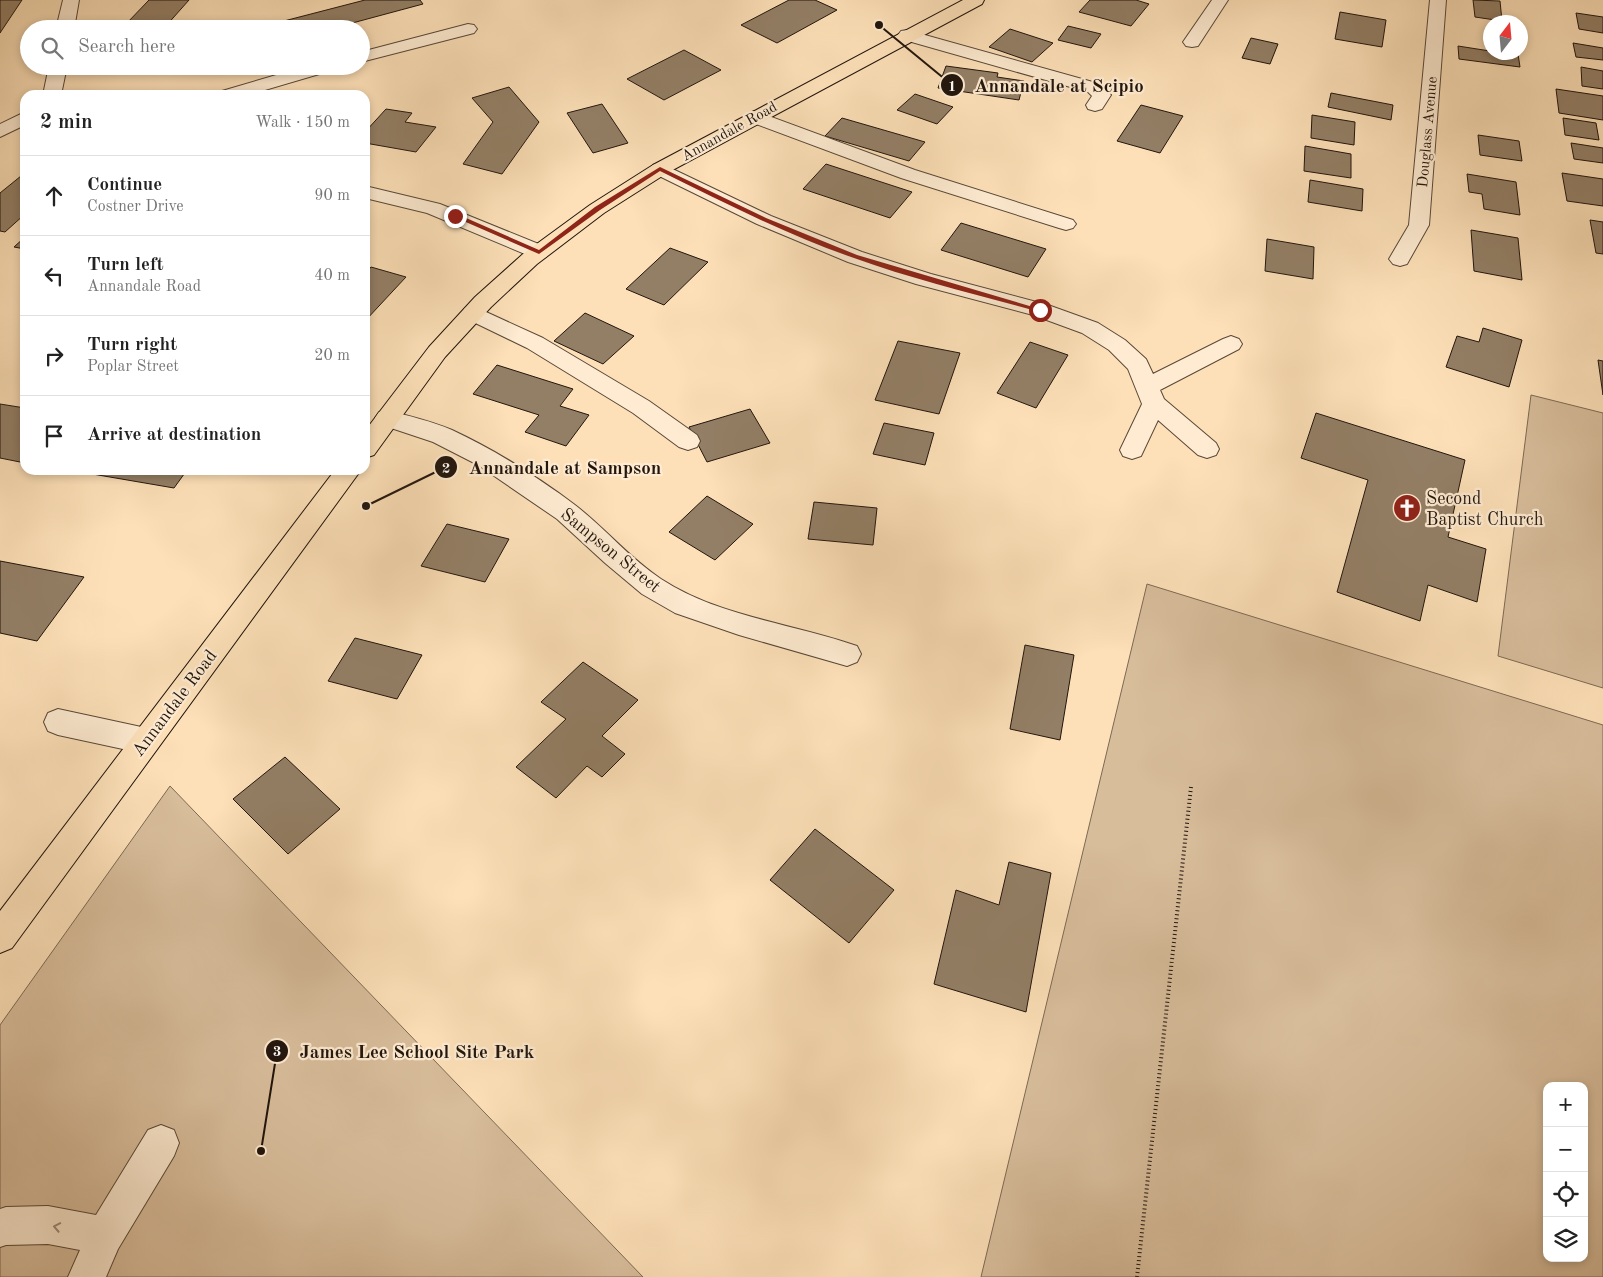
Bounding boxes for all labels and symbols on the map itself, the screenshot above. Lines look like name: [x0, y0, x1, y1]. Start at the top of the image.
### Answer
north arrow: [1483, 15, 1528, 60]
callout: Annandale at Scipio: [939, 68, 1154, 102]
street label: Douglass Avenue: [1416, 76, 1441, 188]
text: Annandale at Scipio: [974, 78, 1144, 97]
text: 1: [948, 80, 956, 95]
street label: Annandale Road: [679, 100, 780, 165]
route end: [444, 205, 467, 228]
route start: [1029, 299, 1052, 322]
callout: Annandale at Sampson: [433, 450, 671, 484]
text: Annandale at Sampson: [469, 460, 661, 479]
text: 2: [442, 462, 450, 477]
place label: Second Baptist Church: [1426, 490, 1544, 529]
church icon: Second Baptist Church: [1392, 493, 1422, 523]
street label: Sampson Street: [557, 505, 664, 596]
street label: Annandale Road: [129, 647, 221, 760]
callout: James Lee School Site Park: [264, 1034, 544, 1068]
text: James Lee School Site Park: [300, 1044, 535, 1063]
text: 3: [273, 1045, 281, 1060]
one-way arrow: [52, 1222, 61, 1233]

